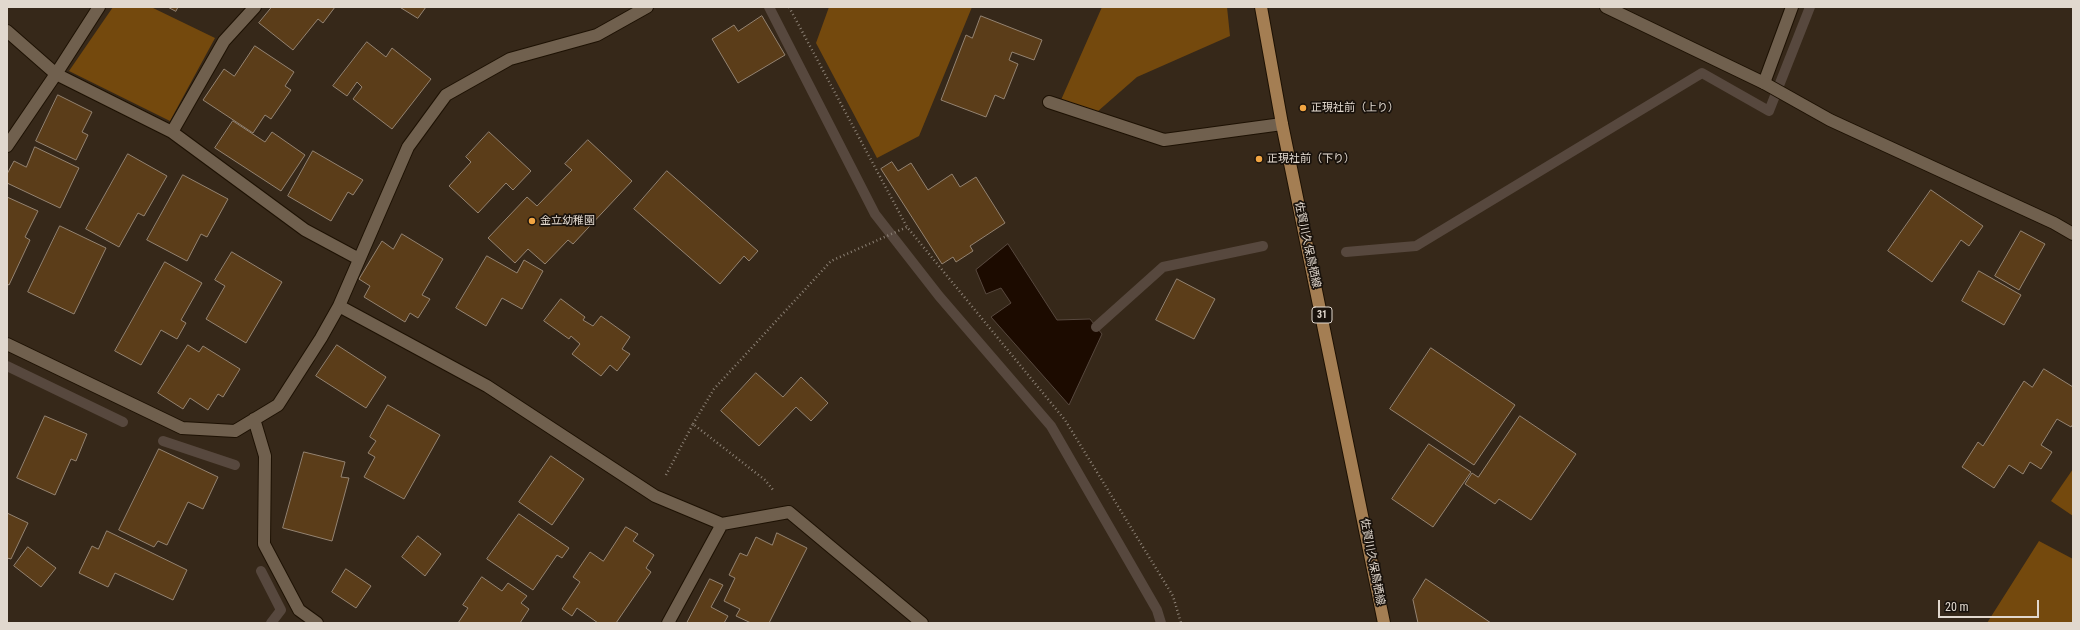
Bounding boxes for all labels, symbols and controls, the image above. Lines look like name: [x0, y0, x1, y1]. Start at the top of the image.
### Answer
place label: 正現社前（上り）: [1311, 101, 1399, 115]
marker: 正現社前（上り）: [1298, 103, 1308, 113]
place label: 正現社前（下り）: [1267, 152, 1355, 166]
marker: 正現社前（下り）: [1254, 154, 1264, 164]
street label: 佐賀川久保鳥栖線: [1291, 201, 1323, 289]
place label: 金立幼稚園: [540, 214, 595, 228]
marker: 金立幼稚園: [527, 216, 537, 226]
road number: 31: [1312, 307, 1332, 323]
street label: 佐賀川久保鳥栖線: [1357, 518, 1387, 606]
scale bar: [1940, 592, 2041, 618]
text: 20 m: [1945, 600, 1969, 614]

